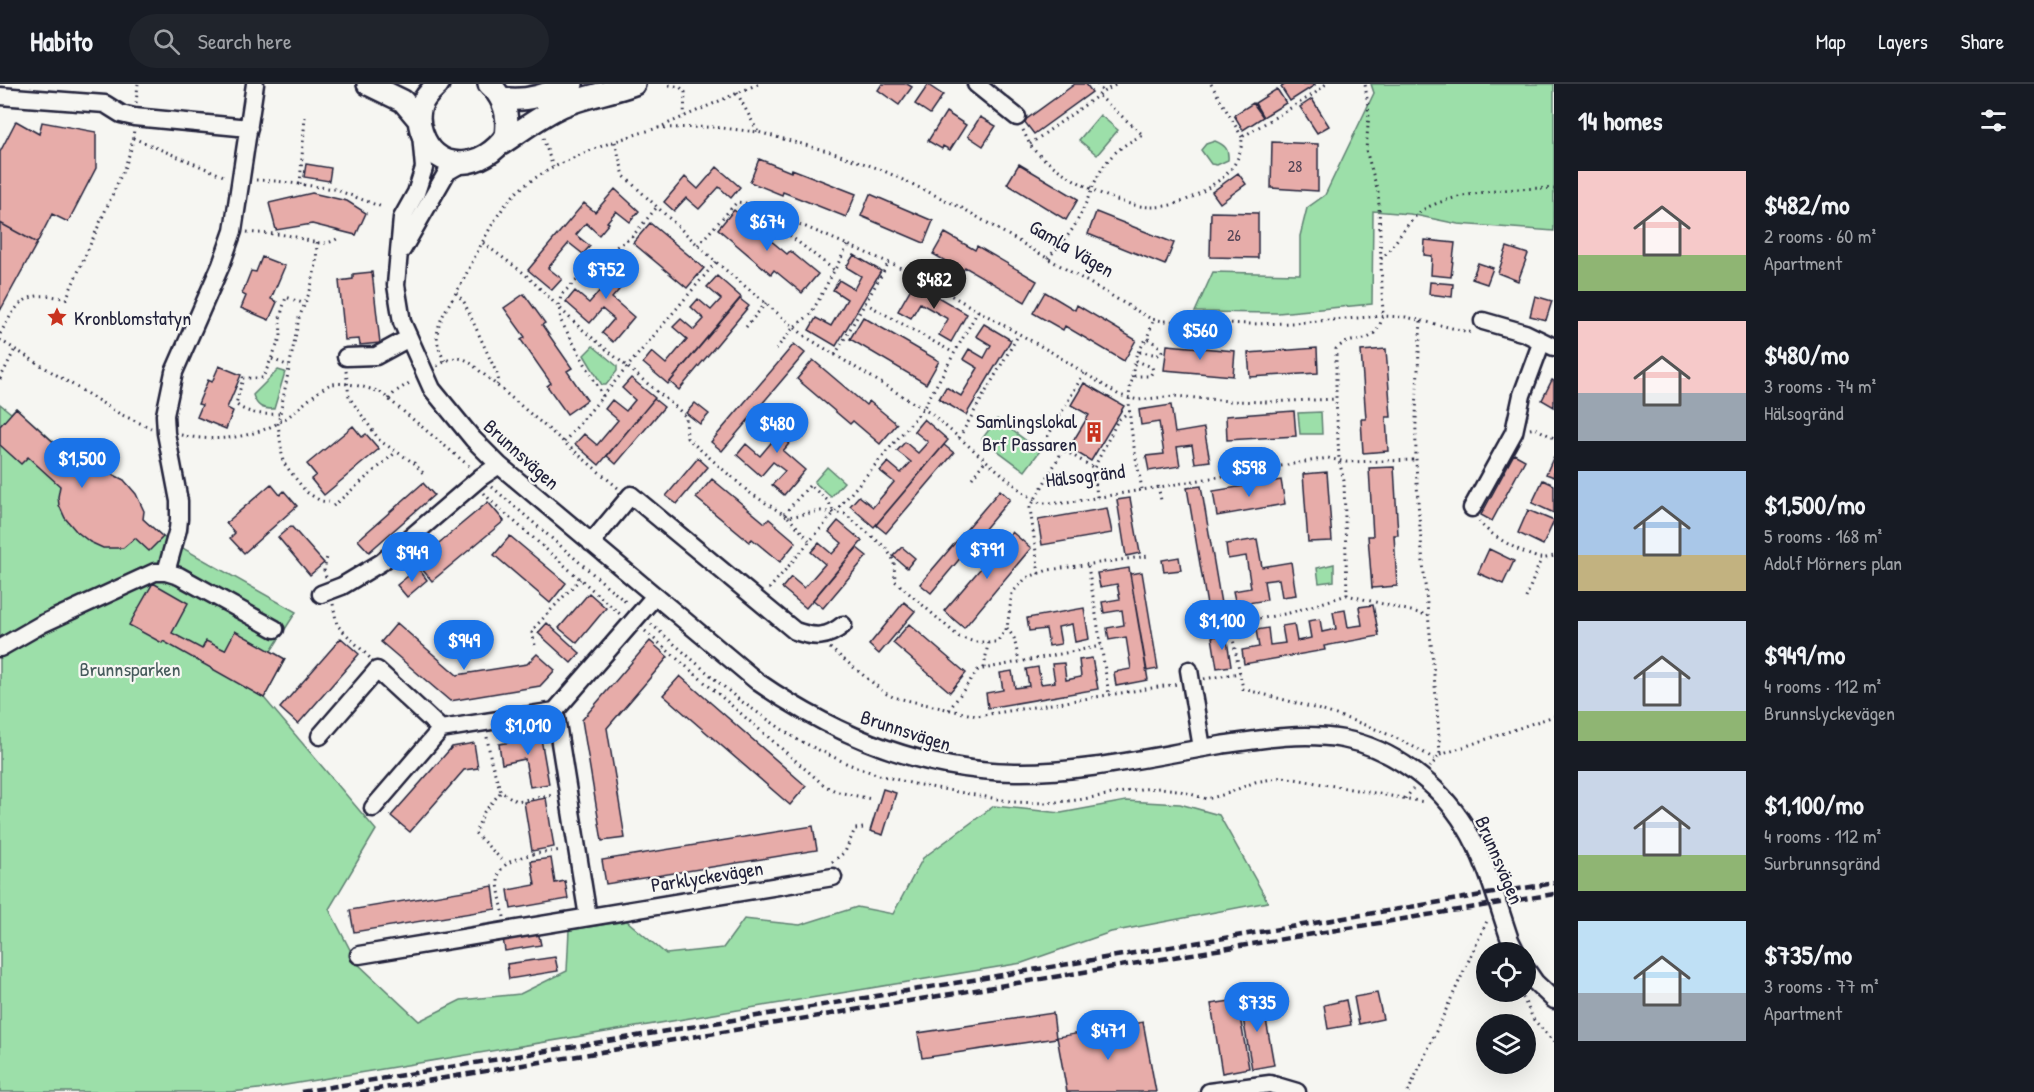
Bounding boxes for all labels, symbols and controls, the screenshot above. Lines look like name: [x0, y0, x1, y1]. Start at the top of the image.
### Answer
search box: [129, 14, 549, 68]
text: Habito: [30, 22, 93, 60]
icon: search: [150, 25, 183, 58]
text: Search here: [198, 26, 292, 56]
text: Map: [1816, 27, 1845, 56]
text: Layers: [1878, 27, 1928, 56]
text: Share: [1961, 27, 2004, 56]
text: 14 homes: [1578, 103, 1663, 138]
icon: filters: [1977, 104, 2010, 137]
house number: 28: [1288, 155, 1302, 177]
text: $482/mo: [1764, 187, 1850, 222]
icon: home: [1626, 195, 1698, 267]
pin: $674: [731, 201, 803, 252]
text: $674: [749, 207, 785, 234]
street label: Gamla Vägen: [1025, 213, 1119, 283]
text: 2 rooms · 60 m²: [1764, 222, 1876, 249]
house number: 26: [1227, 224, 1241, 246]
pin: $752: [570, 249, 642, 300]
text: Apartment: [1764, 249, 1842, 276]
text: $752: [587, 255, 625, 282]
pin: $482: [898, 259, 970, 310]
text: $482: [916, 265, 952, 292]
place label: Kronblomstatyn: [74, 304, 191, 331]
place icon: Kronblomstatyn: [45, 305, 69, 329]
pin: $560: [1164, 310, 1236, 361]
text: $560: [1182, 316, 1218, 343]
text: $480/mo: [1764, 337, 1849, 372]
icon: home: [1626, 345, 1698, 417]
text: 3 rooms · 74 m²: [1764, 372, 1876, 399]
text: Hälsogränd: [1764, 399, 1844, 426]
pin: $480: [741, 403, 813, 454]
place label: Samlingslokal Brf Passaren: [976, 407, 1078, 457]
text: $480: [759, 409, 795, 436]
street label: Brunnsvägen: [478, 413, 566, 495]
building icon: Samlingslokal Brf Passaren: [1082, 420, 1106, 444]
pin: $1,500: [33, 438, 131, 489]
text: $1,500: [58, 444, 106, 471]
pin: $598: [1213, 447, 1285, 498]
text: $598: [1232, 453, 1266, 480]
street label: Hälsogränd: [1044, 457, 1126, 493]
text: $1,500/mo: [1764, 487, 1865, 522]
icon: home: [1626, 495, 1698, 567]
text: 5 rooms · 168 m²: [1764, 522, 1882, 549]
pin: $791: [951, 529, 1023, 580]
pin: $949: [376, 532, 448, 583]
text: $791: [970, 535, 1004, 562]
text: $949: [396, 538, 428, 565]
text: Adolf Mörners plan: [1764, 549, 1902, 576]
pin: $1,100: [1173, 600, 1271, 651]
text: $1,100: [1199, 606, 1245, 633]
pin: $949: [428, 620, 500, 671]
text: $949: [448, 626, 480, 653]
text: $949/mo: [1764, 637, 1845, 672]
icon: home: [1626, 645, 1698, 717]
park label: Brunnsparken: [79, 655, 181, 682]
text: 4 rooms · 112 m²: [1764, 672, 1881, 699]
text: Brunnslyckevägen: [1764, 699, 1895, 726]
street label: Brunnsvägen: [857, 703, 955, 757]
pin: $1,010: [479, 705, 577, 756]
text: $1,010: [505, 711, 551, 738]
text: $1,100/mo: [1764, 787, 1864, 822]
icon: home: [1626, 795, 1698, 867]
street label: Brunnsvägen: [1469, 812, 1531, 908]
text: 4 rooms · 112 m²: [1764, 822, 1881, 849]
text: Surbrunnsgränd: [1764, 849, 1880, 876]
street label: Parklyckevägen: [649, 854, 765, 898]
text: $735/mo: [1764, 937, 1852, 972]
map controls: [1476, 942, 1536, 1074]
button: locate: [1476, 942, 1536, 1002]
icon: home: [1626, 945, 1698, 1017]
text: 3 rooms · 77 m²: [1764, 972, 1878, 999]
pin: $735: [1221, 982, 1293, 1033]
text: $735: [1238, 988, 1276, 1015]
text: Apartment: [1764, 999, 1842, 1026]
pin: $471: [1072, 1010, 1144, 1061]
button: layers: [1476, 1014, 1536, 1074]
text: $471: [1091, 1016, 1125, 1043]

